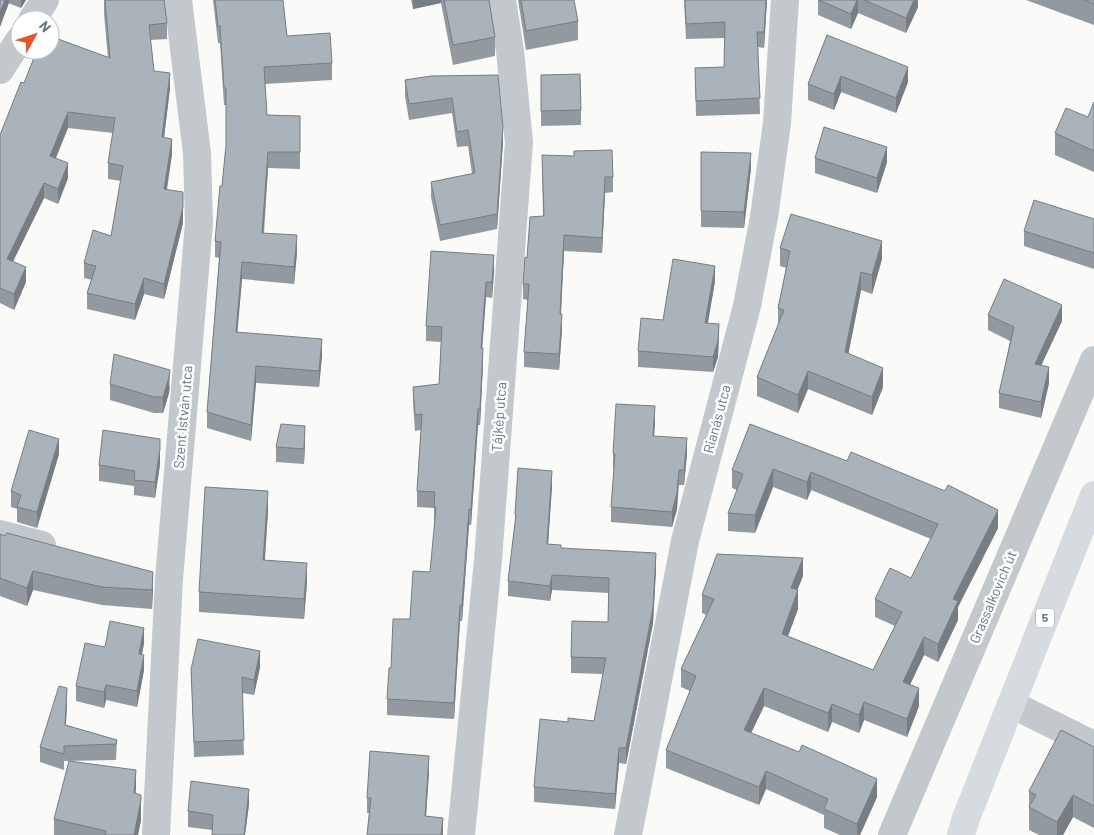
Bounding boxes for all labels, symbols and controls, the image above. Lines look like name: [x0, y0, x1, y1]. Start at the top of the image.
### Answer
north arrow: [10, 10, 60, 60]
text: N: [36, 17, 55, 35]
street label: Szent István utca: [170, 365, 195, 469]
street label: Tájkép utca: [488, 382, 509, 452]
street label: Rianás utca: [699, 383, 734, 455]
street label: Grassalkovich út: [965, 548, 1020, 646]
road number: 5: [1036, 608, 1054, 628]

